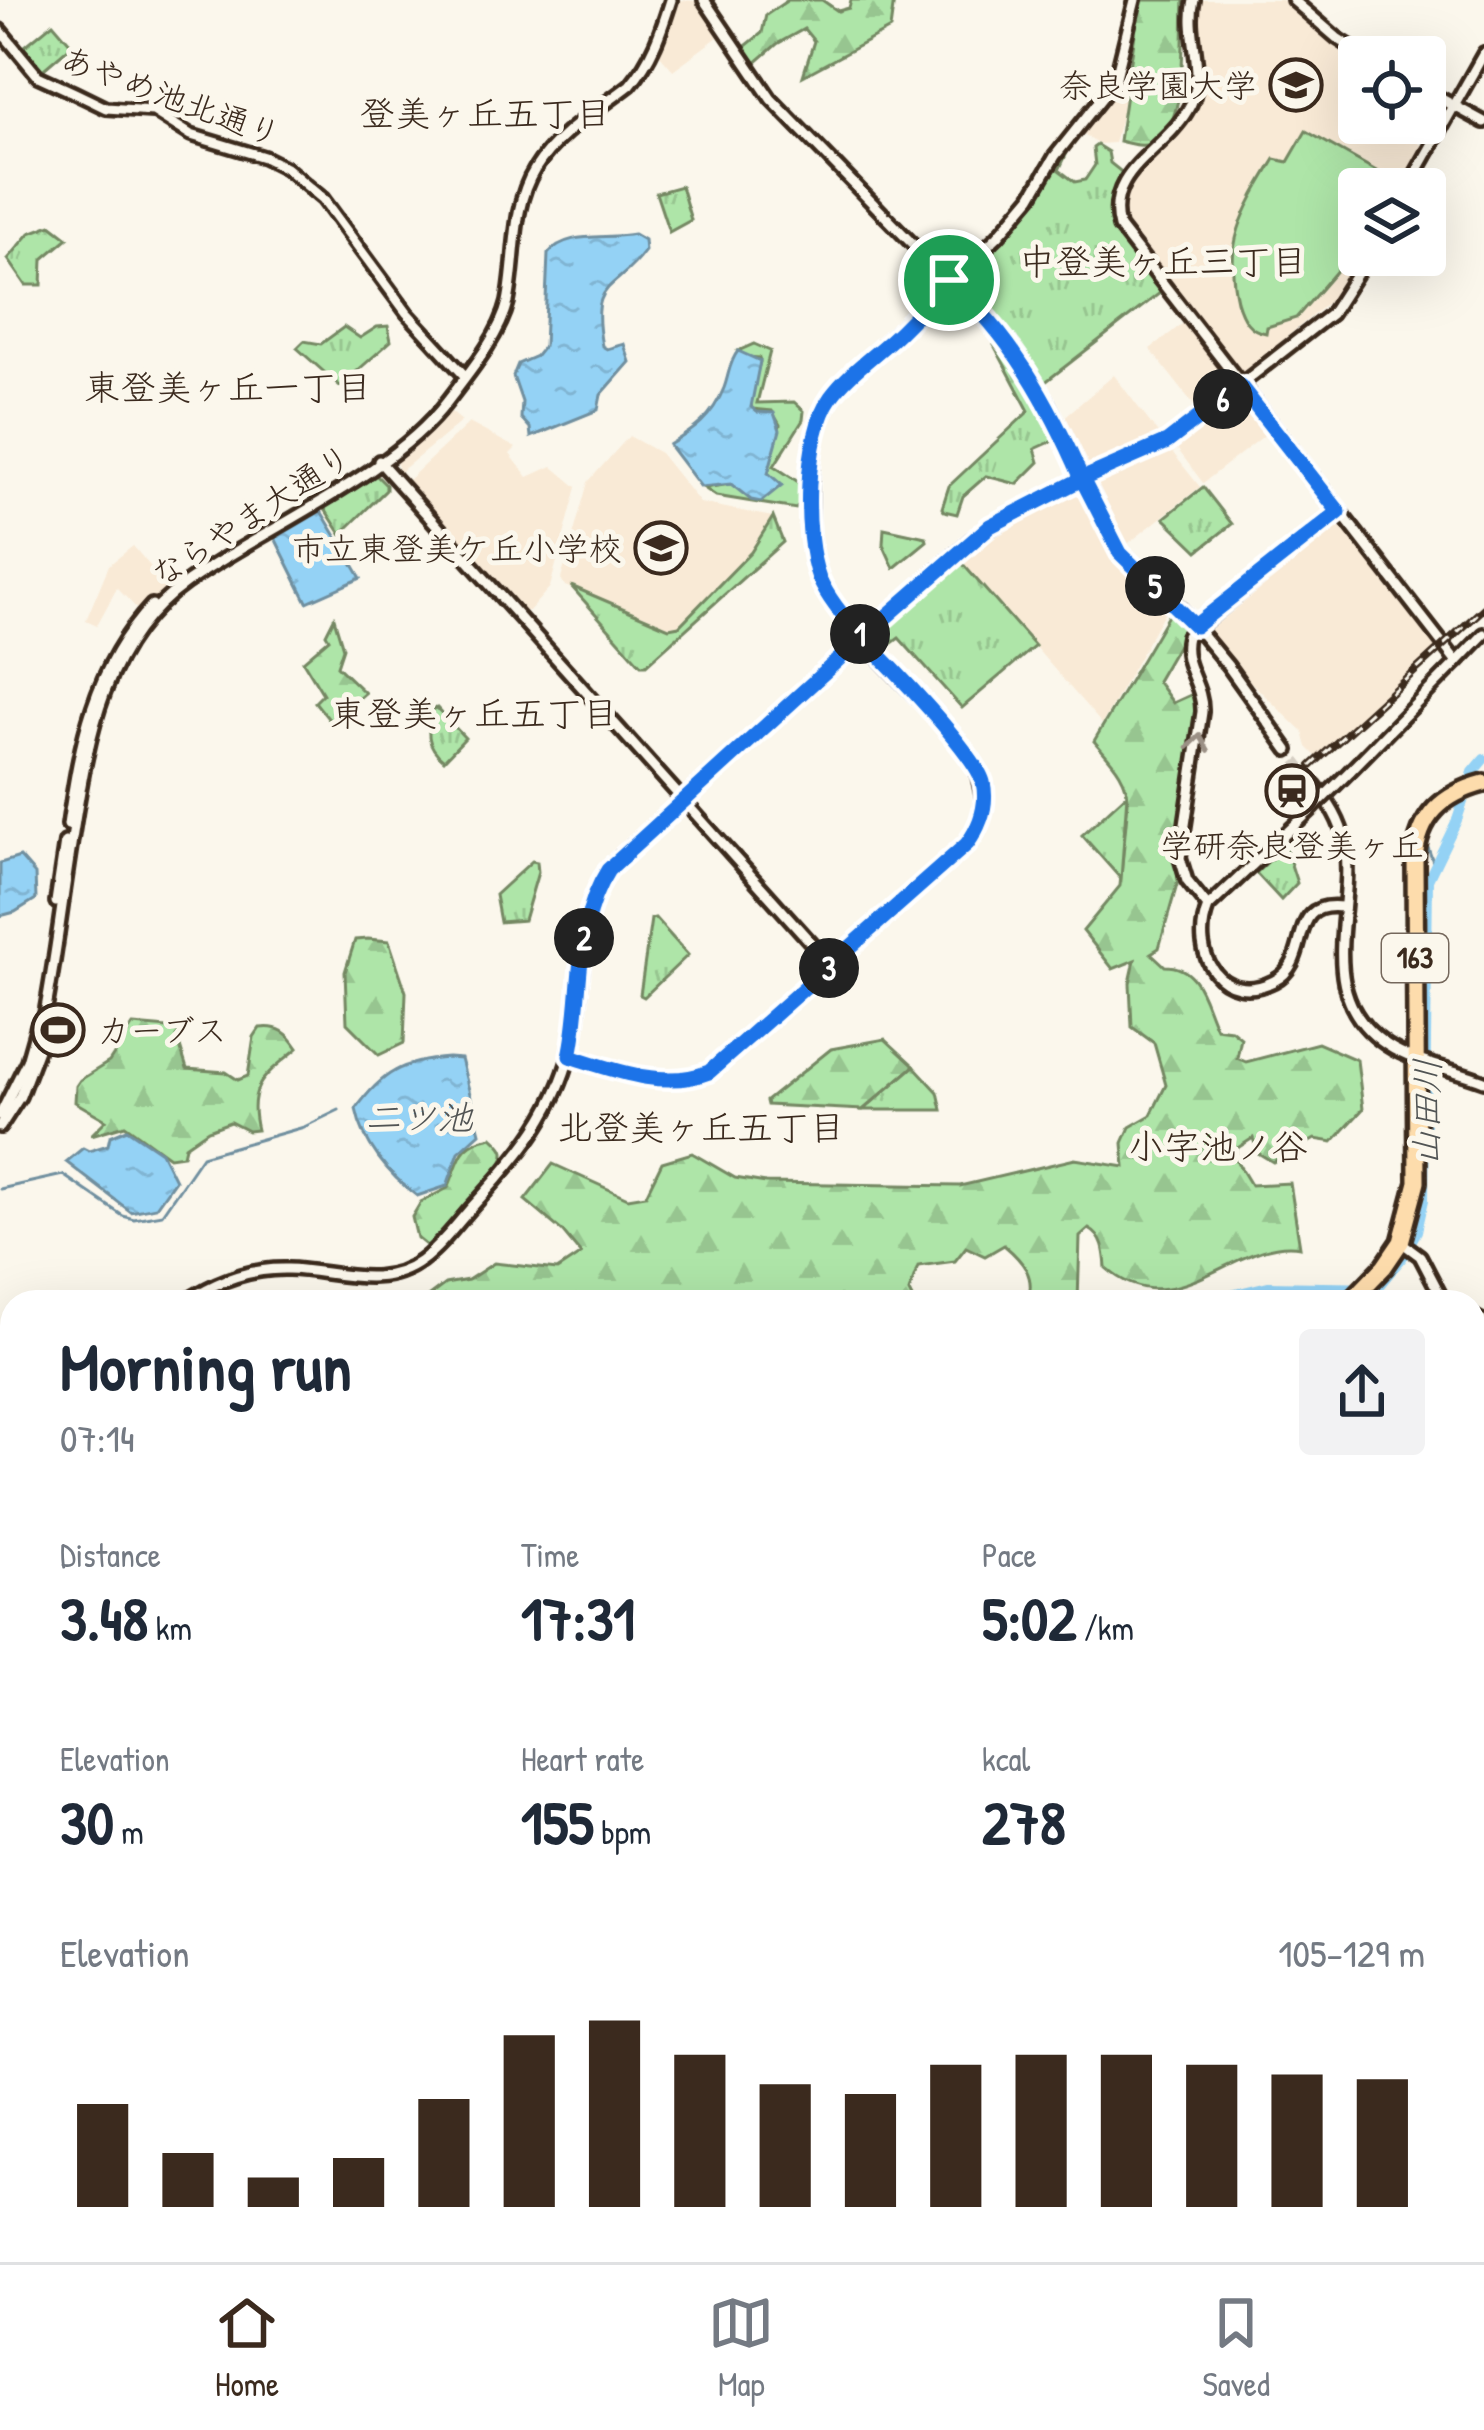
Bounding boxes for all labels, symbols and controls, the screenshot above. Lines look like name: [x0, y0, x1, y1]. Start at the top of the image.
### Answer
street label: あやめ池北通り: [55, 36, 287, 156]
map controls: [1338, 36, 1446, 276]
button: locate: [1338, 36, 1446, 144]
school or university icon: 奈良学園大学: [1268, 57, 1324, 113]
place label: 奈良学園大学: [1059, 63, 1257, 107]
district label: 登美ヶ丘五丁目: [359, 88, 611, 137]
button: layers: [1338, 168, 1446, 276]
pin: [898, 229, 1000, 331]
district label: 中登美ヶ丘三丁目: [1019, 236, 1307, 285]
icon: arrive: [916, 247, 982, 313]
district label: 東登美ヶ丘一丁目: [84, 362, 372, 411]
pin: 6: [1193, 369, 1253, 429]
text: 6: [1216, 377, 1230, 421]
street label: ならやま大通り: [142, 434, 360, 596]
school or university icon: 市立東登美ケ丘小学校: [633, 520, 689, 576]
place label: 市立東登美ケ丘小学校: [292, 526, 622, 570]
pin: 5: [1125, 556, 1185, 616]
text: 5: [1148, 564, 1162, 608]
pin: 1: [830, 604, 890, 664]
text: 1: [854, 612, 866, 656]
district label: 東登美ヶ丘五丁目: [330, 688, 618, 737]
one-way arrow: [1185, 734, 1211, 753]
station icon: 学研奈良登美ヶ丘: [1264, 763, 1320, 819]
place label: 学研奈良登美ヶ丘: [1160, 823, 1424, 867]
pin: 2: [554, 908, 614, 968]
text: 2: [576, 916, 592, 960]
road number: 163: [1382, 934, 1448, 982]
pin: 3: [799, 938, 859, 998]
text: 3: [822, 946, 836, 990]
sports icon: カーブス: [30, 1002, 86, 1058]
place label: カーブス: [97, 1008, 227, 1052]
water label: 山田川: [1400, 1058, 1451, 1166]
water label: 二ツ池: [365, 1092, 474, 1141]
district label: 北登美ヶ丘五丁目: [557, 1102, 845, 1151]
district label: 小字池ノ谷: [1128, 1121, 1308, 1170]
text: Morning run: [60, 1321, 352, 1411]
button: share: [1299, 1329, 1425, 1455]
text: 07:14: [60, 1411, 135, 1464]
text: Distance: [60, 1533, 161, 1577]
text: Time: [521, 1533, 579, 1577]
text: Pace: [982, 1533, 1037, 1577]
text: 3.48: [60, 1577, 148, 1659]
text: 17:31: [521, 1577, 635, 1659]
text: 5:02: [982, 1577, 1076, 1659]
text: km: [148, 1606, 192, 1650]
text: /km: [1076, 1606, 1134, 1650]
text: Elevation: [60, 1737, 170, 1781]
text: Heart rate: [521, 1737, 644, 1781]
text: kcal: [982, 1737, 1030, 1781]
text: 30: [60, 1781, 114, 1863]
text: 155: [521, 1781, 594, 1863]
text: 278: [982, 1781, 1066, 1863]
text: m: [114, 1810, 144, 1854]
text: bpm: [594, 1810, 651, 1854]
text: Elevation: [60, 1926, 190, 1979]
text: 105–129 m: [1278, 1926, 1425, 1979]
tab: Home: [214, 2290, 280, 2406]
tab: Map: [708, 2290, 774, 2406]
tab: Saved: [1203, 2290, 1270, 2406]

